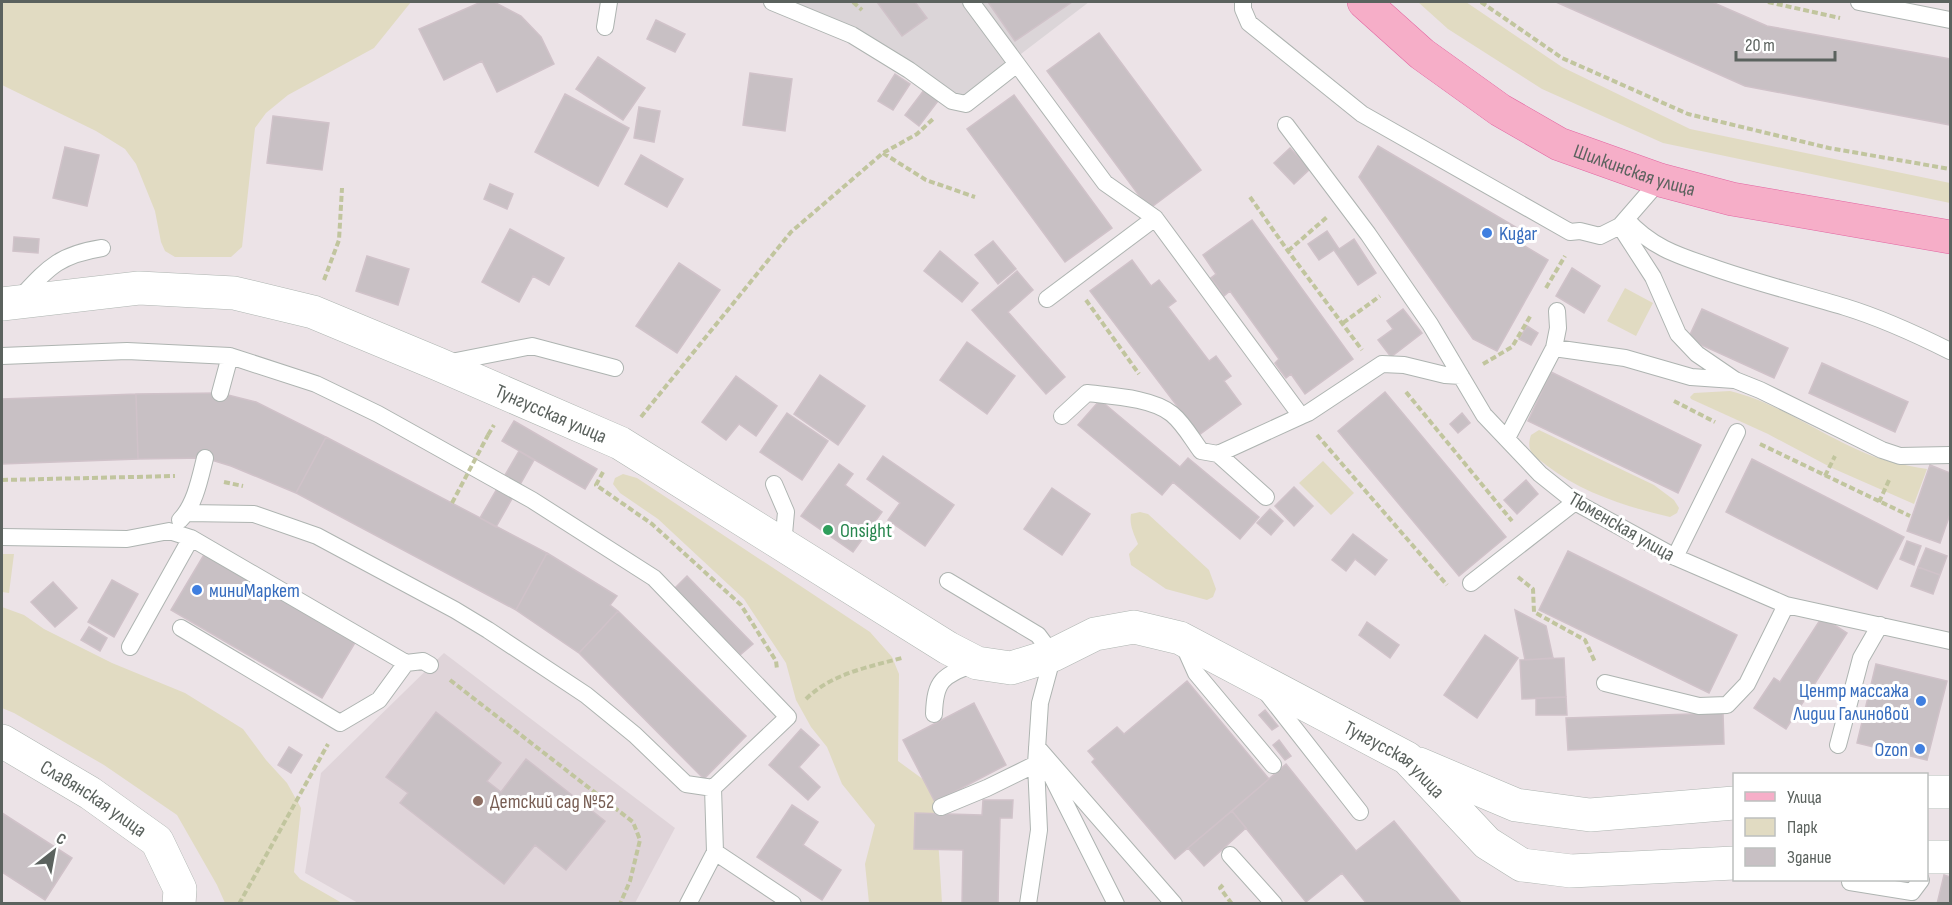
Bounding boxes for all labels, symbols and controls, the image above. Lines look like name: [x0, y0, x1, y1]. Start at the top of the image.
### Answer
scale bar: [1736, 24, 1835, 62]
text: 20 m: [1745, 35, 1775, 56]
street label: Шилкинская улица: [1570, 139, 1698, 202]
place label: Kugar: [1499, 222, 1538, 246]
marker: Kugar: [1480, 226, 1494, 240]
street label: Тунгусская улица: [491, 379, 610, 449]
street label: Тюменская улица: [1564, 487, 1679, 567]
place label: Onsight: [840, 519, 892, 543]
marker: Onsight: [821, 523, 835, 537]
place label: миниМаркет: [209, 579, 300, 603]
marker: миниМаркет: [190, 583, 204, 597]
place label: Центр массажа Лидии Галиновой: [1792, 679, 1909, 726]
marker: Центр массажа Лидии Галиновой: [1914, 694, 1928, 708]
street label: Тунгусская улица: [1340, 716, 1449, 803]
place label: Ozon: [1874, 738, 1908, 762]
marker: Ozon: [1913, 742, 1927, 756]
street label: Славянская улица: [35, 756, 151, 842]
legend: [1733, 773, 1928, 881]
text: Улица: [1787, 787, 1822, 808]
place label: Детский сад №52: [490, 790, 614, 814]
marker: Детский сад №52: [471, 794, 485, 808]
text: Парк: [1787, 817, 1818, 838]
north arrow: [24, 821, 84, 881]
text: Здание: [1787, 847, 1832, 868]

